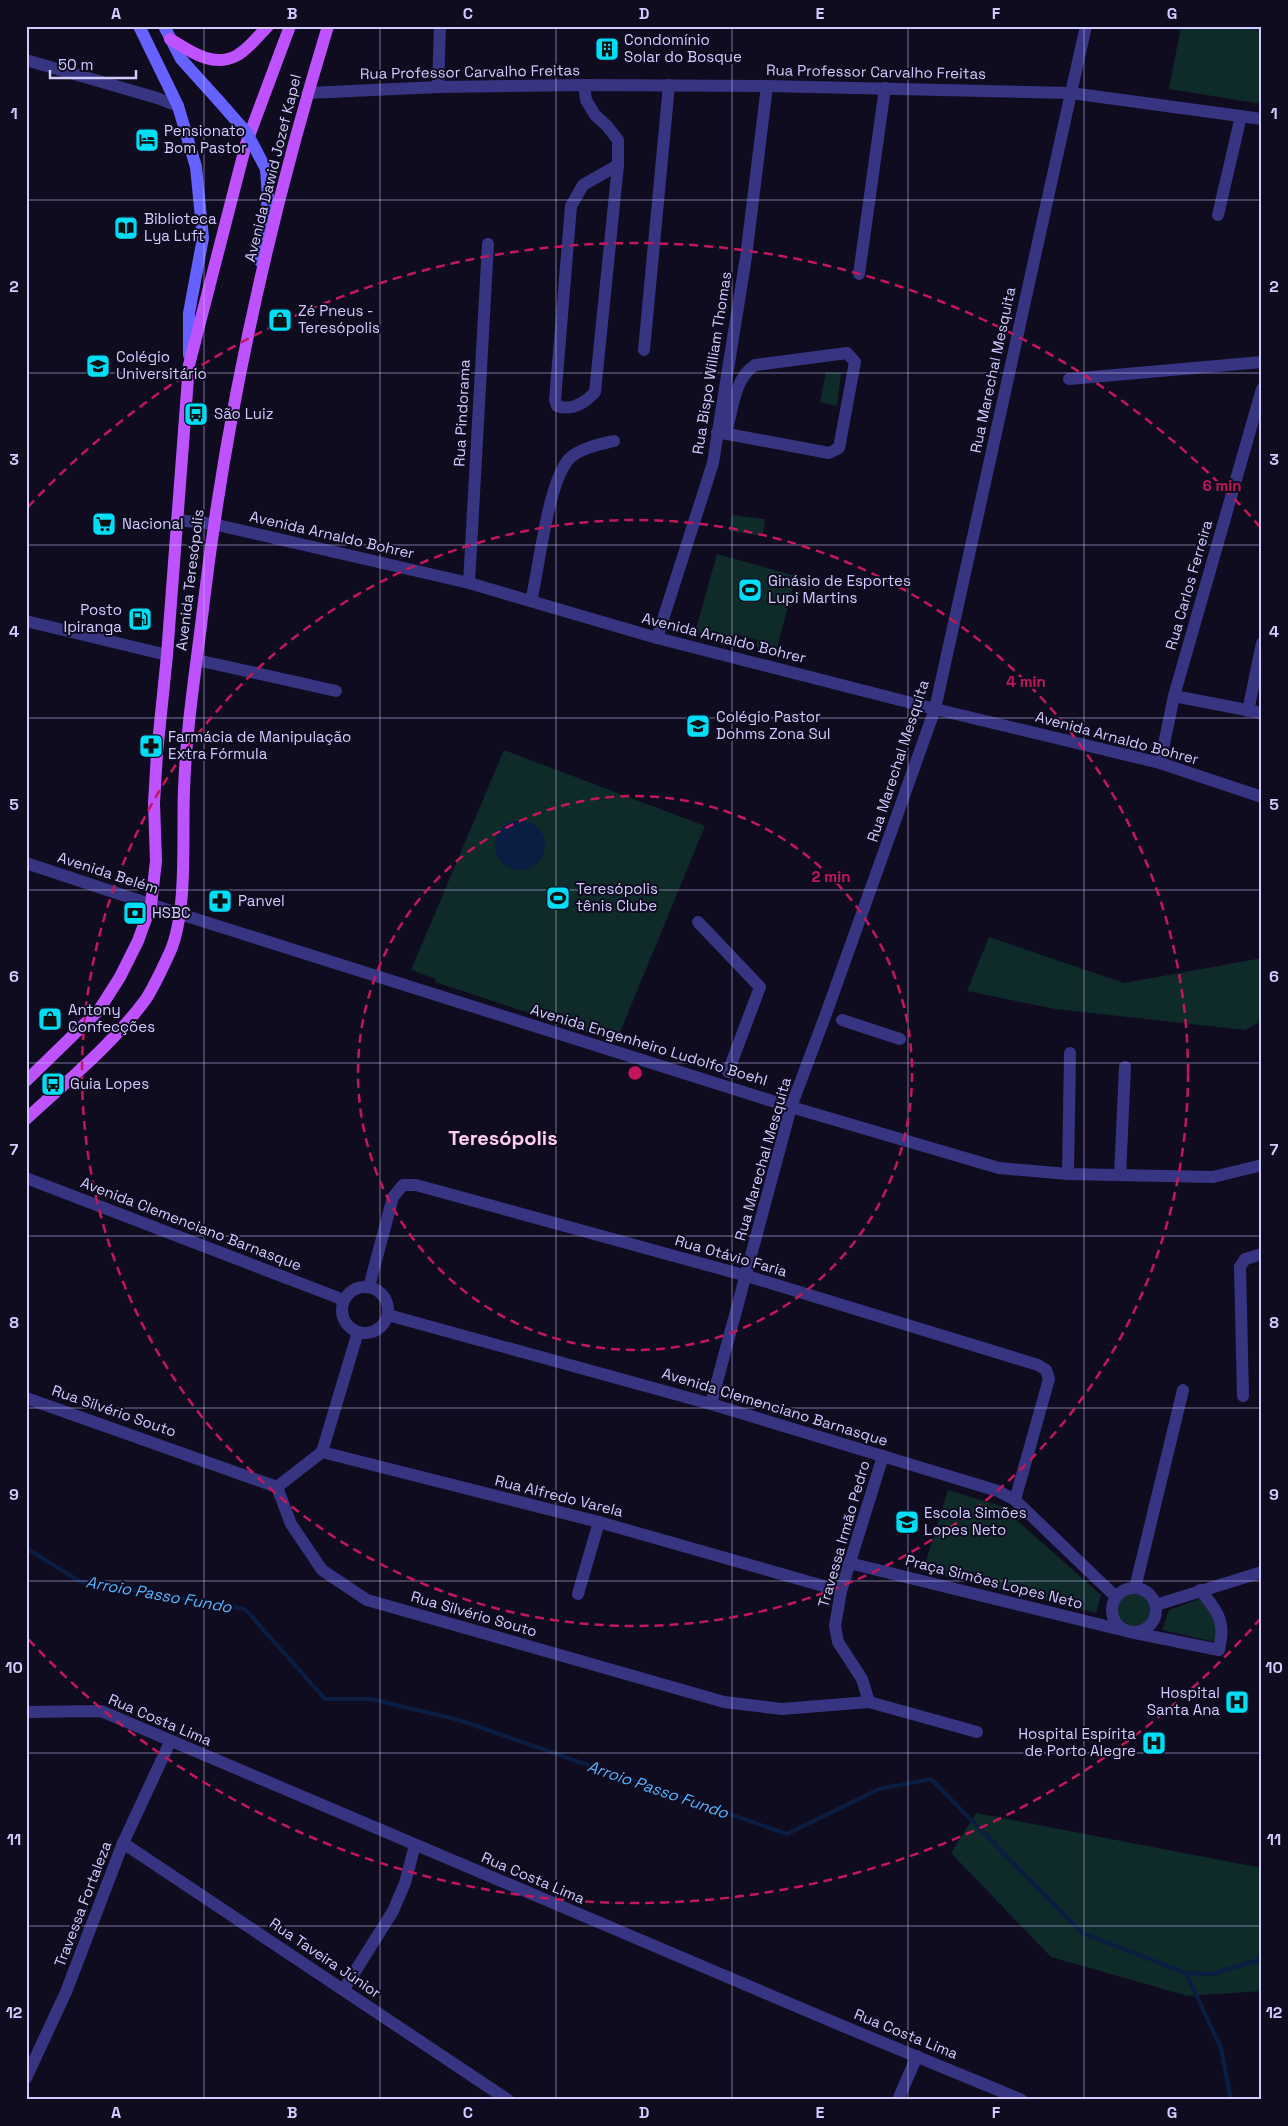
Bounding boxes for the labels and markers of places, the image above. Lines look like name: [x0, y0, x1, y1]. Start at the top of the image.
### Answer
place label: Condomínio Solar do Bosque: [624, 30, 742, 66]
building icon: Condomínio Solar do Bosque: [594, 36, 620, 62]
place label: Pensionato Bom Pastor: [164, 121, 247, 157]
hotel icon: Pensionato Bom Pastor: [134, 127, 160, 153]
place label: Biblioteca Lya Luft: [144, 209, 217, 245]
library icon: Biblioteca Lya Luft: [113, 215, 139, 241]
place label: Zé Pneus - Teresópolis: [298, 301, 380, 337]
shop icon: Zé Pneus - Teresópolis: [267, 307, 293, 333]
place label: Colégio Universitário: [116, 347, 207, 383]
school or university icon: Colégio Universitário: [85, 353, 111, 379]
bus stop icon: São Luiz: [183, 401, 209, 427]
place label: São Luiz: [214, 404, 274, 423]
supermarket icon: Nacional: [91, 511, 117, 537]
place label: Nacional: [122, 514, 184, 533]
place label: Ginásio de Esportes Lupi Martins: [768, 571, 911, 607]
sports icon: Ginásio de Esportes Lupi Martins: [737, 577, 763, 603]
place label: Posto Ipiranga: [64, 600, 122, 636]
fuel station icon: Posto Ipiranga: [127, 606, 153, 632]
place label: Colégio Pastor Dohms Zona Sul: [716, 707, 830, 743]
school or university icon: Colégio Pastor Dohms Zona Sul: [685, 713, 711, 739]
place label: Farmácia de Manipulação Extra Fórmula: [168, 727, 351, 763]
pharmacy icon: Farmácia de Manipulação Extra Fórmula: [138, 733, 164, 759]
place label: Teresópolis tênis Clube: [576, 879, 658, 915]
sports icon: Teresópolis tênis Clube: [545, 885, 571, 911]
pharmacy icon: Panvel: [207, 888, 233, 914]
place label: Panvel: [238, 891, 285, 910]
bank icon: HSBC: [122, 900, 148, 926]
place label: HSBC: [152, 903, 191, 922]
place label: Antony Confecções: [68, 1000, 155, 1036]
shop icon: Antony Confecções: [37, 1006, 63, 1032]
centre of rings: [626, 1064, 644, 1082]
bus stop icon: Guia Lopes: [40, 1071, 66, 1097]
place label: Guia Lopes: [70, 1074, 149, 1093]
place label: Escola Simões Lopes Neto: [924, 1503, 1027, 1539]
school or university icon: Escola Simões Lopes Neto: [894, 1509, 920, 1535]
place label: Hospital Santa Ana: [1147, 1683, 1220, 1719]
hospital icon: Hospital Santa Ana: [1224, 1689, 1250, 1715]
place label: Hospital Espírita de Porto Alegre: [1018, 1724, 1136, 1760]
hospital icon: Hospital Espírita de Porto Alegre: [1141, 1730, 1167, 1756]

